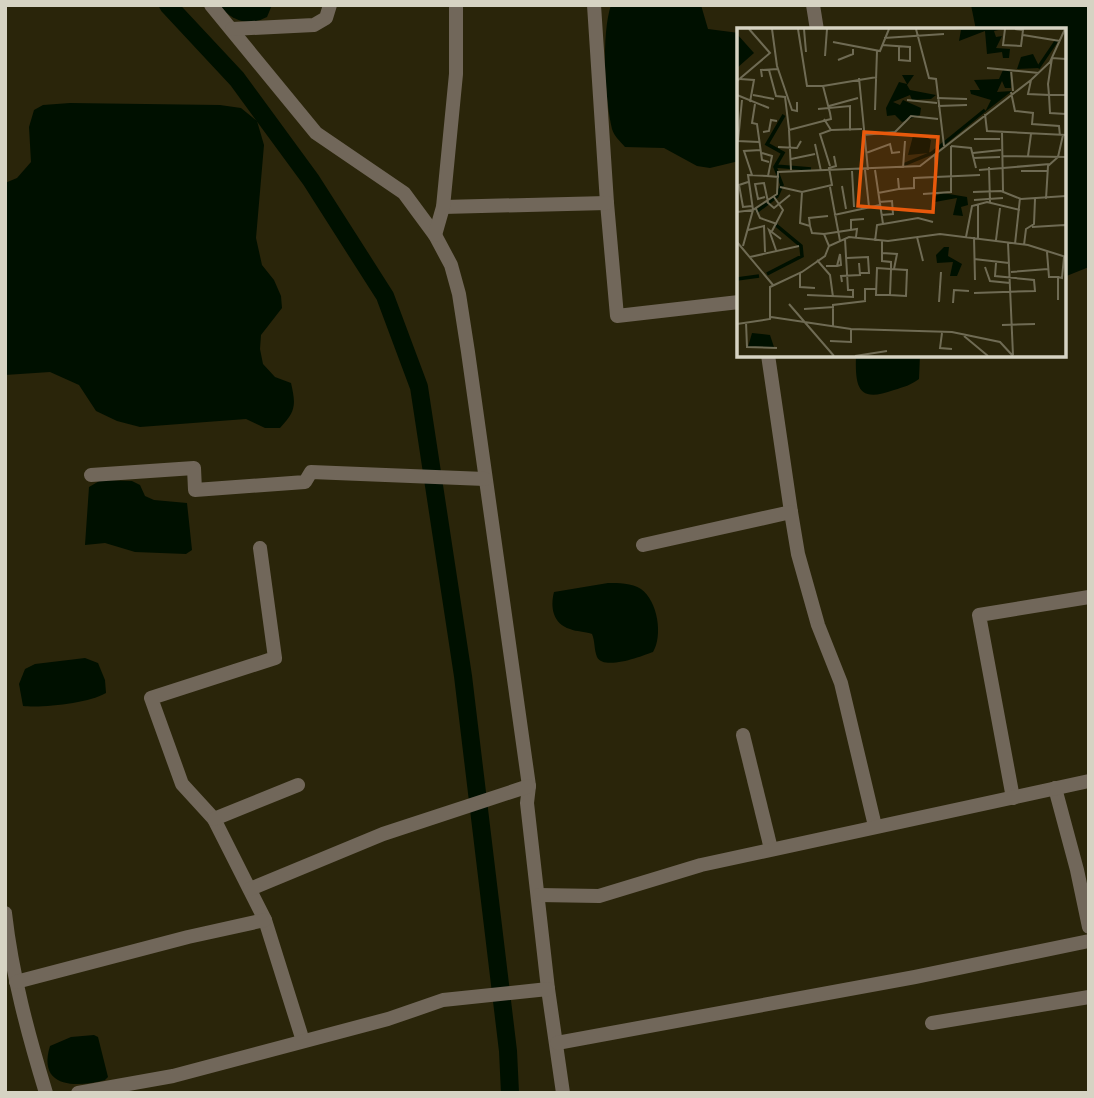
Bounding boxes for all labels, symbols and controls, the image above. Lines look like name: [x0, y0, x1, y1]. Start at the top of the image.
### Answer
inset map: [737, 28, 1066, 357]

